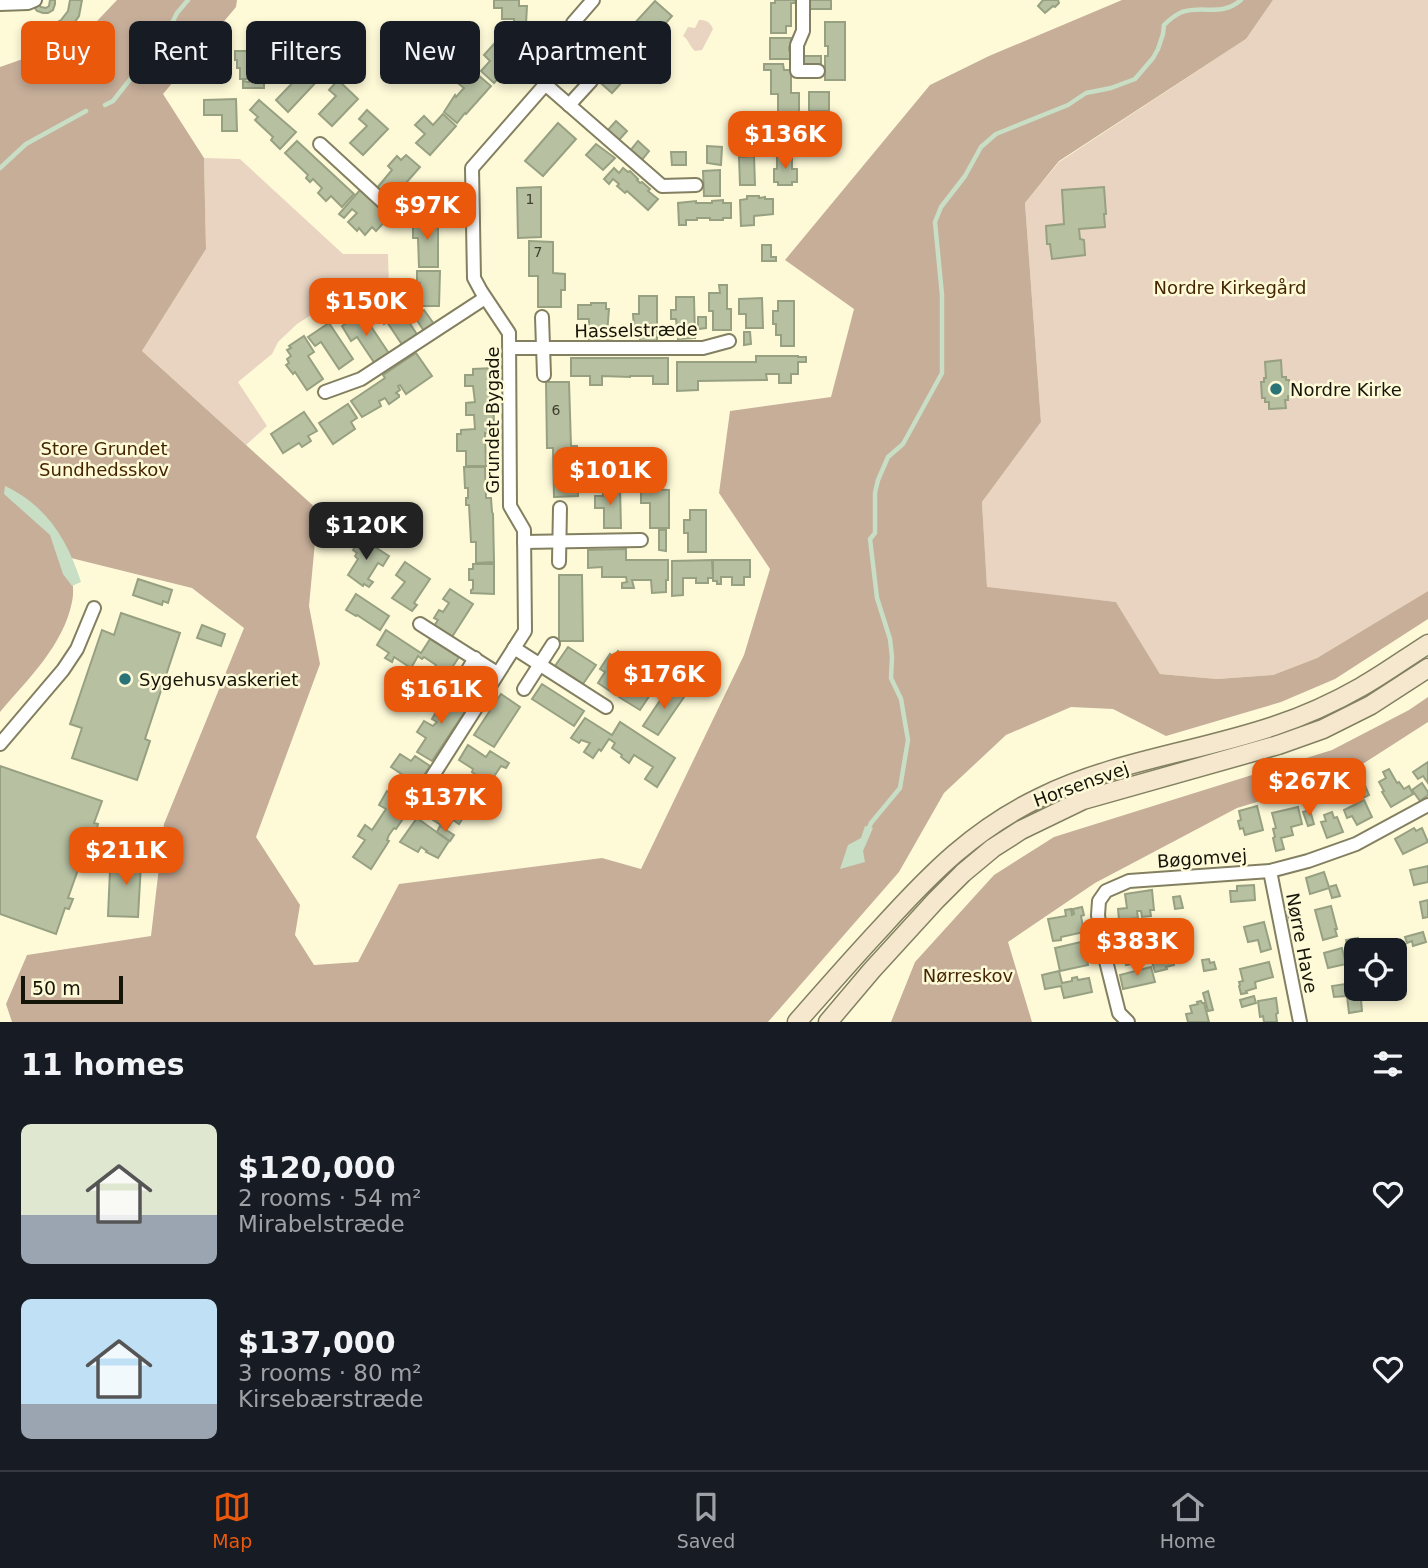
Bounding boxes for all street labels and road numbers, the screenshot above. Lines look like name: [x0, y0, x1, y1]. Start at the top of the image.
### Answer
street label: Hasselstræde: [574, 318, 698, 342]
street label: Grundet Bygade: [482, 346, 503, 494]
street label: Horsensvej: [1030, 757, 1132, 811]
street label: Bøgomvej: [1156, 844, 1248, 872]
street label: Nørre Have: [1282, 891, 1322, 995]

